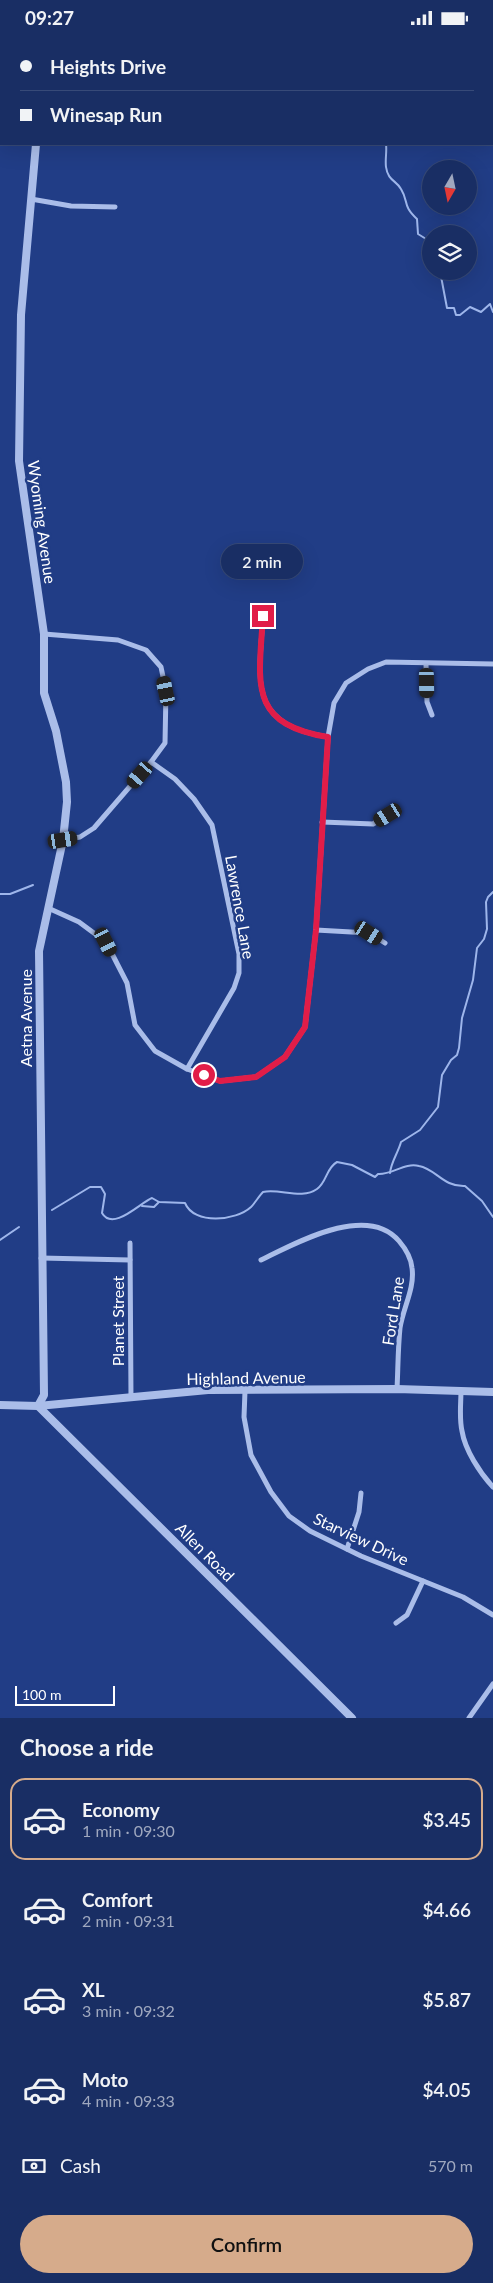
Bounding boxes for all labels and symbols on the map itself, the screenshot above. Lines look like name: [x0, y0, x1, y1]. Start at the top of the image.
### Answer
north arrow: [422, 160, 478, 215]
street label: Wyoming Avenue: [24, 459, 61, 585]
callout: 2 min: [222, 543, 304, 579]
route end: [252, 605, 274, 627]
car: [419, 668, 434, 698]
car: [155, 675, 176, 707]
car: [124, 759, 155, 791]
car: [371, 801, 404, 829]
car: [47, 830, 78, 850]
street label: Lawrence Lane: [222, 853, 259, 960]
car: [352, 919, 385, 947]
car: [92, 925, 119, 959]
street label: Aetna Avenue: [16, 969, 35, 1067]
route start: [193, 1064, 215, 1086]
street label: Planet Street: [108, 1275, 127, 1366]
street label: Ford Lane: [378, 1275, 407, 1347]
street label: Highland Avenue: [186, 1367, 306, 1388]
street label: Starview Drive: [311, 1508, 412, 1569]
street label: Allen Road: [172, 1518, 239, 1585]
scale bar: [15, 1683, 115, 1706]

